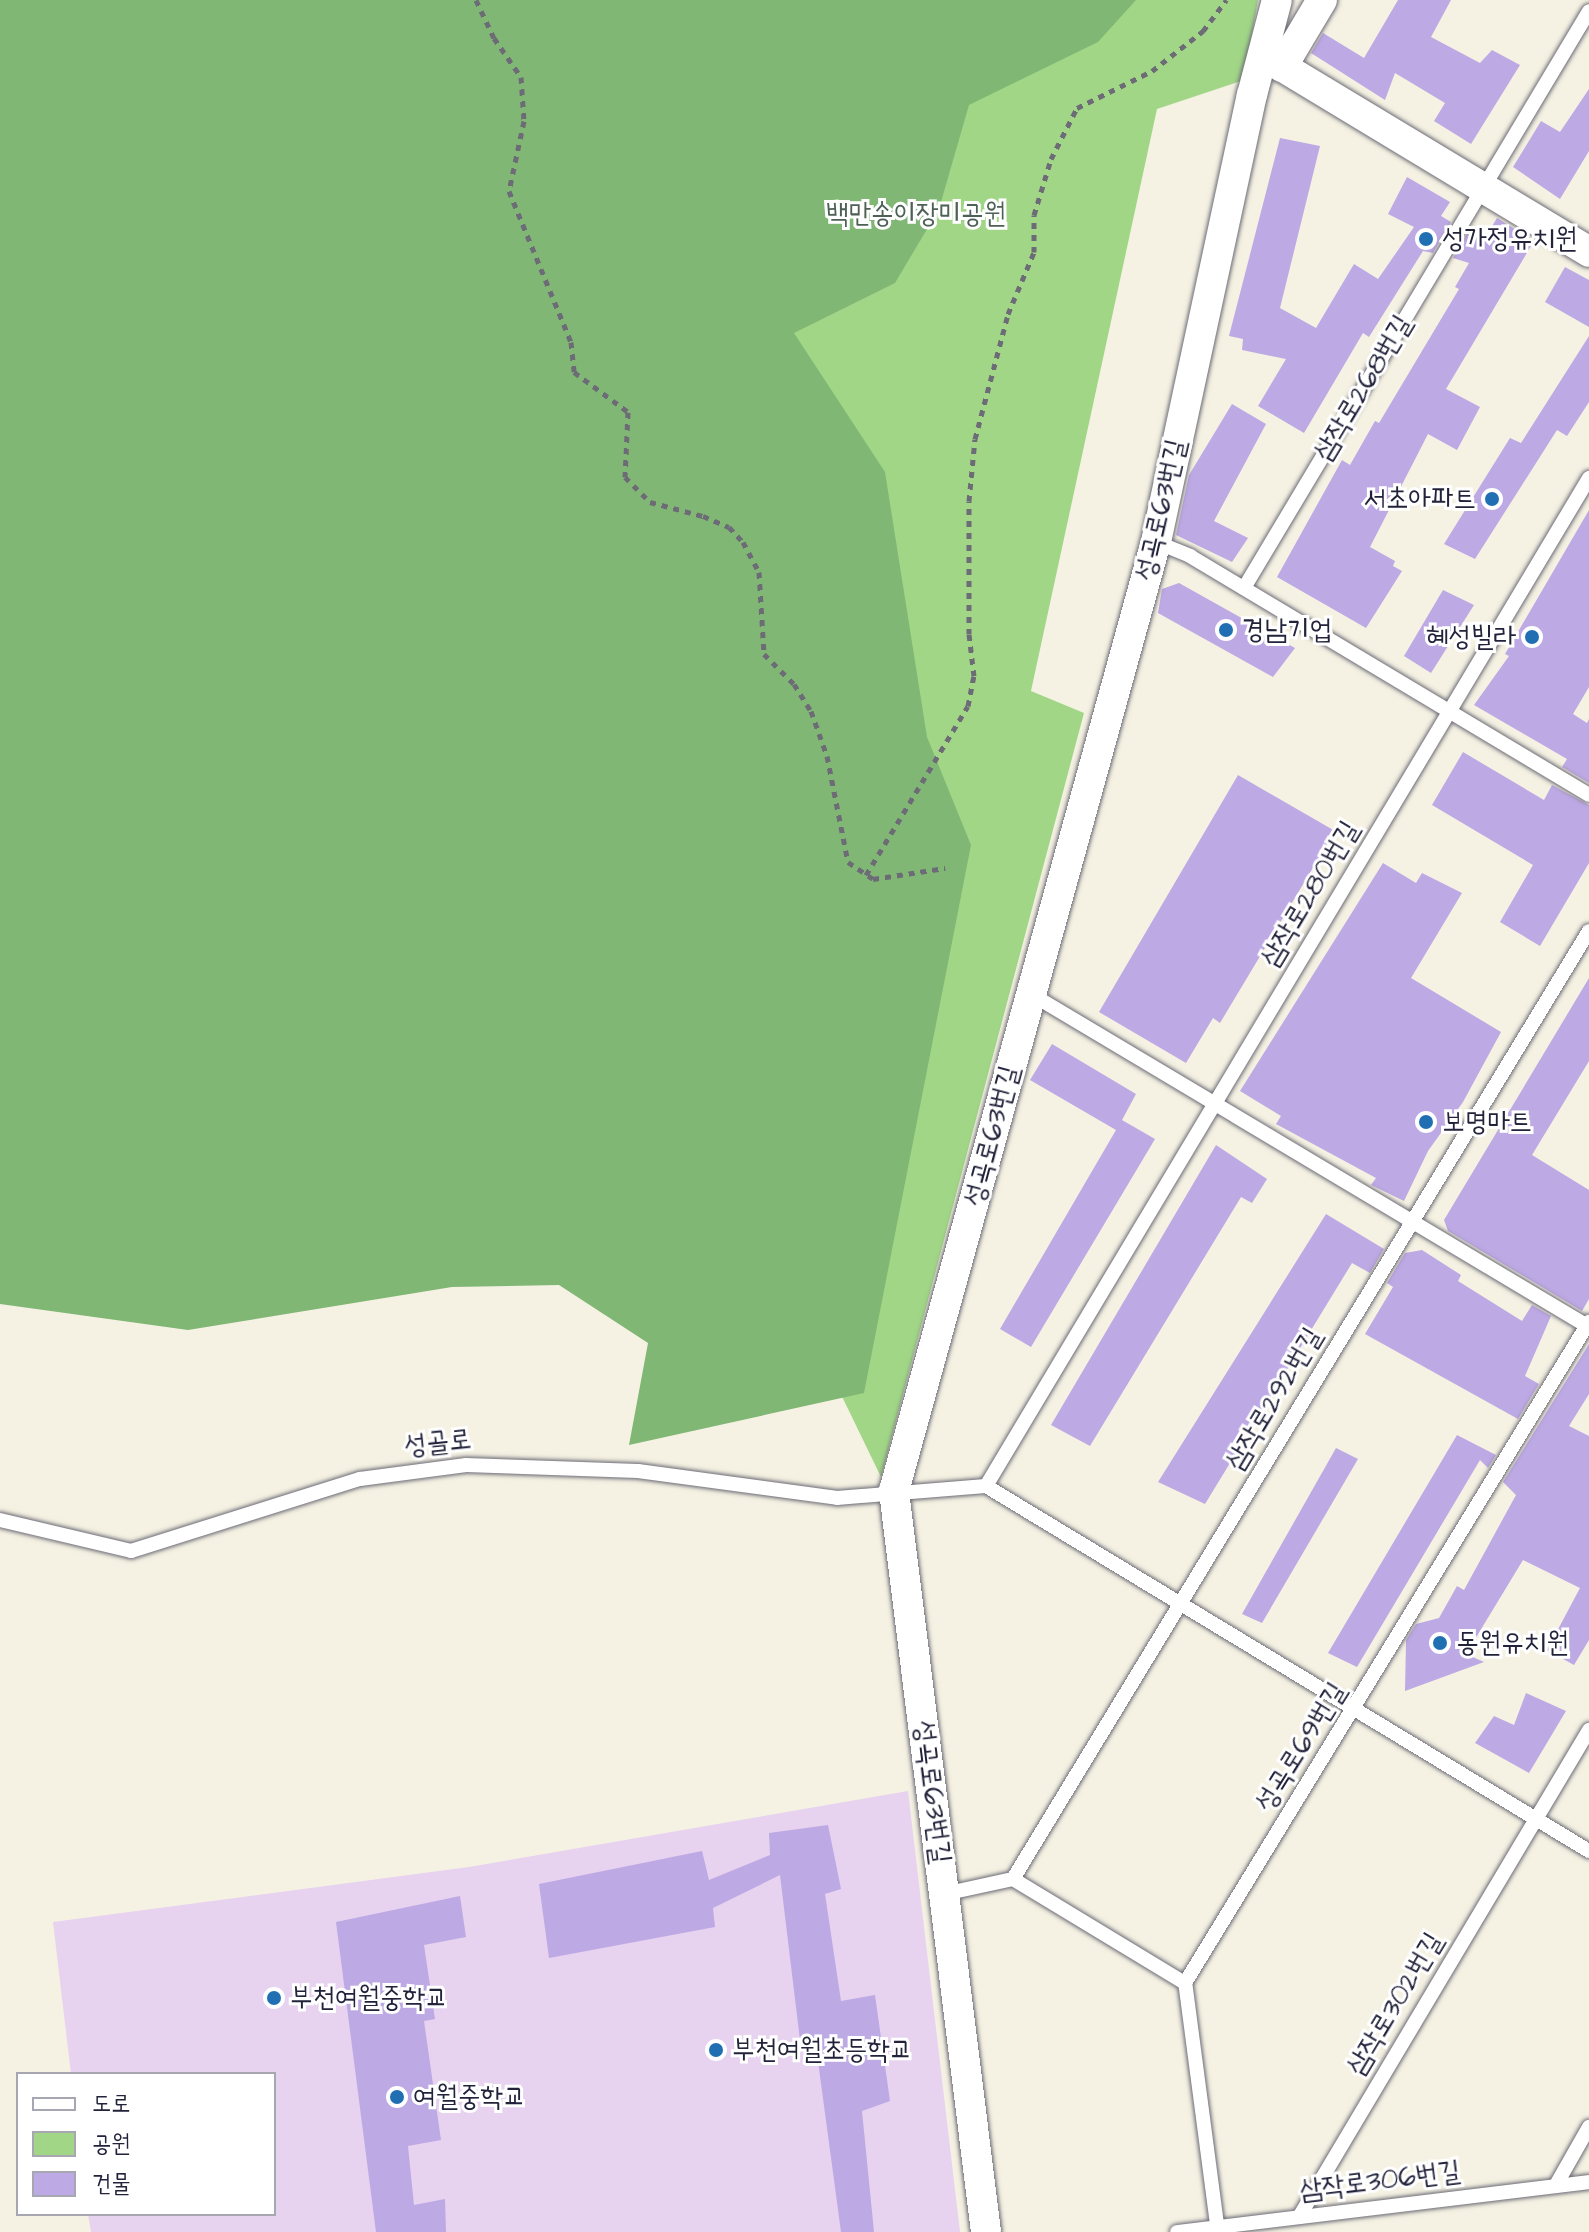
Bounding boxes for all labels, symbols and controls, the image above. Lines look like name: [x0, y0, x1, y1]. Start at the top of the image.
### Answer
park label: 백만송이장미공원: [826, 197, 1006, 231]
place label: 성가정유치원: [1442, 222, 1577, 256]
marker: 성가정유치원: [1417, 230, 1435, 248]
street label: 삼작로268번길: [1306, 309, 1420, 467]
street label: 성곡로63번길: [1128, 436, 1194, 584]
place label: 서초아파트: [1363, 482, 1476, 516]
marker: 서초아파트: [1483, 490, 1501, 508]
place label: 경남기업: [1242, 613, 1332, 647]
place label: 혜성빌라: [1426, 620, 1516, 654]
marker: 경남기업: [1217, 621, 1235, 639]
marker: 혜성빌라: [1523, 628, 1541, 646]
street label: 삼작로280번길: [1253, 815, 1367, 973]
street label: 성곡로63번길: [957, 1062, 1027, 1210]
place label: 보명마트: [1442, 1105, 1532, 1139]
marker: 보명마트: [1417, 1113, 1435, 1131]
street label: 삼작로292번길: [1218, 1321, 1330, 1477]
street label: 성골로: [403, 1423, 473, 1463]
place label: 동원유치원: [1456, 1626, 1569, 1660]
marker: 동원유치원: [1431, 1634, 1449, 1652]
street label: 성곡로69번길: [1248, 1676, 1354, 1818]
street label: 성곡로63번길: [907, 1718, 957, 1866]
street label: 삼작로302번길: [1339, 1927, 1451, 2081]
place label: 부천여월중학교: [290, 1981, 448, 2015]
marker: 부천여월중학교: [265, 1989, 283, 2007]
place label: 부천여월초등학교: [732, 2033, 912, 2067]
marker: 부천여월초등학교: [707, 2041, 725, 2059]
legend: [16, 2072, 276, 2216]
place label: 여월중학교: [413, 2080, 526, 2114]
text: 도로: [92, 2087, 131, 2121]
marker: 여월중학교: [388, 2088, 406, 2106]
text: 공원: [92, 2127, 131, 2161]
street label: 삼작로306번길: [1297, 2154, 1463, 2208]
text: 건물: [92, 2167, 131, 2201]

